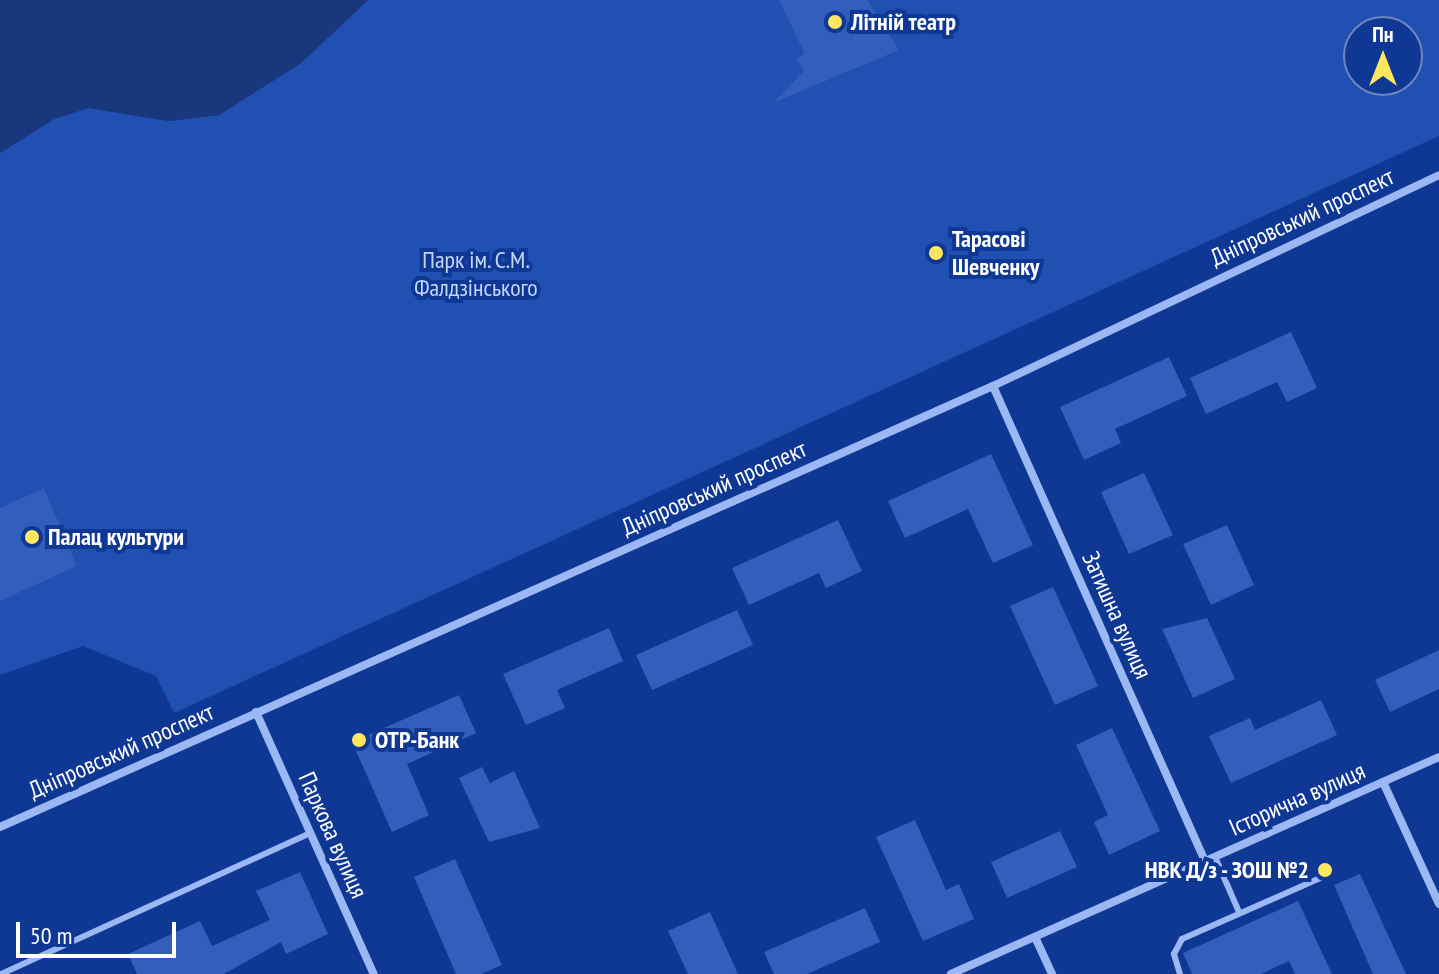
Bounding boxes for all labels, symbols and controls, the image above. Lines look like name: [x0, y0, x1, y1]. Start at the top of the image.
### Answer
place label: Літній театр: [851, 8, 956, 36]
marker: Літній театр: [826, 13, 844, 31]
north arrow: [1343, 16, 1423, 96]
text: Пн: [1372, 20, 1394, 48]
street label: Дніпровський проспект: [1206, 162, 1398, 272]
place label: Тарасові Шевченку: [952, 225, 1039, 281]
marker: Тарасові Шевченку: [927, 244, 945, 262]
park label: Парк ім. С.М. Фалдзінського: [414, 246, 538, 302]
street label: Дніпровський проспект: [617, 434, 811, 542]
place label: Палац культури: [48, 523, 184, 551]
marker: Палац культури: [23, 528, 41, 546]
street label: Затишна вулиця: [1076, 547, 1158, 683]
street label: Дніпровський проспект: [24, 697, 218, 805]
place label: ОТР-Банк: [375, 726, 459, 754]
marker: ОТР-Банк: [350, 731, 368, 749]
street label: Історична вулиця: [1225, 756, 1369, 842]
street label: Паркова вулиця: [292, 767, 374, 903]
place label: НВК Д/з - ЗОШ №2: [1142, 856, 1309, 884]
marker: НВК Д/з - ЗОШ №2: [1316, 861, 1334, 879]
scale bar: [20, 906, 180, 956]
text: 50 m: [30, 920, 72, 951]

